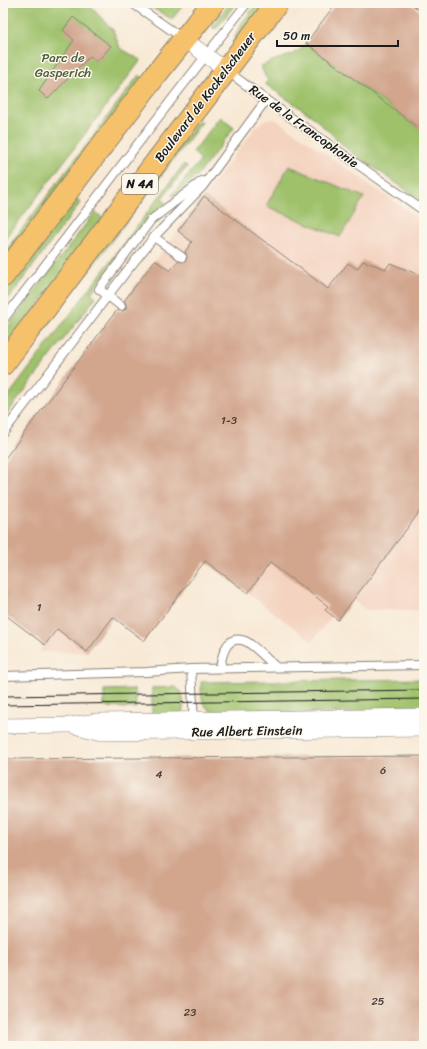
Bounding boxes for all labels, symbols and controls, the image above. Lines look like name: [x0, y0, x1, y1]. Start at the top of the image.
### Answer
scale bar: [277, 22, 398, 48]
text: 50 m: [283, 25, 310, 47]
street label: Boulevard de Kockelscheuer: [148, 26, 262, 167]
park label: Parc de Gasperich: [35, 46, 91, 84]
street label: Rue de la Francophonie: [244, 78, 364, 174]
road number: N 4A: [122, 174, 158, 194]
house number: 1-3: [221, 411, 237, 430]
house number: 1: [37, 598, 42, 617]
street label: Rue Albert Einstein: [191, 719, 303, 743]
house number: 6: [380, 761, 386, 780]
house number: 4: [156, 765, 163, 784]
house number: 25: [371, 992, 385, 1011]
house number: 23: [184, 1003, 196, 1022]

